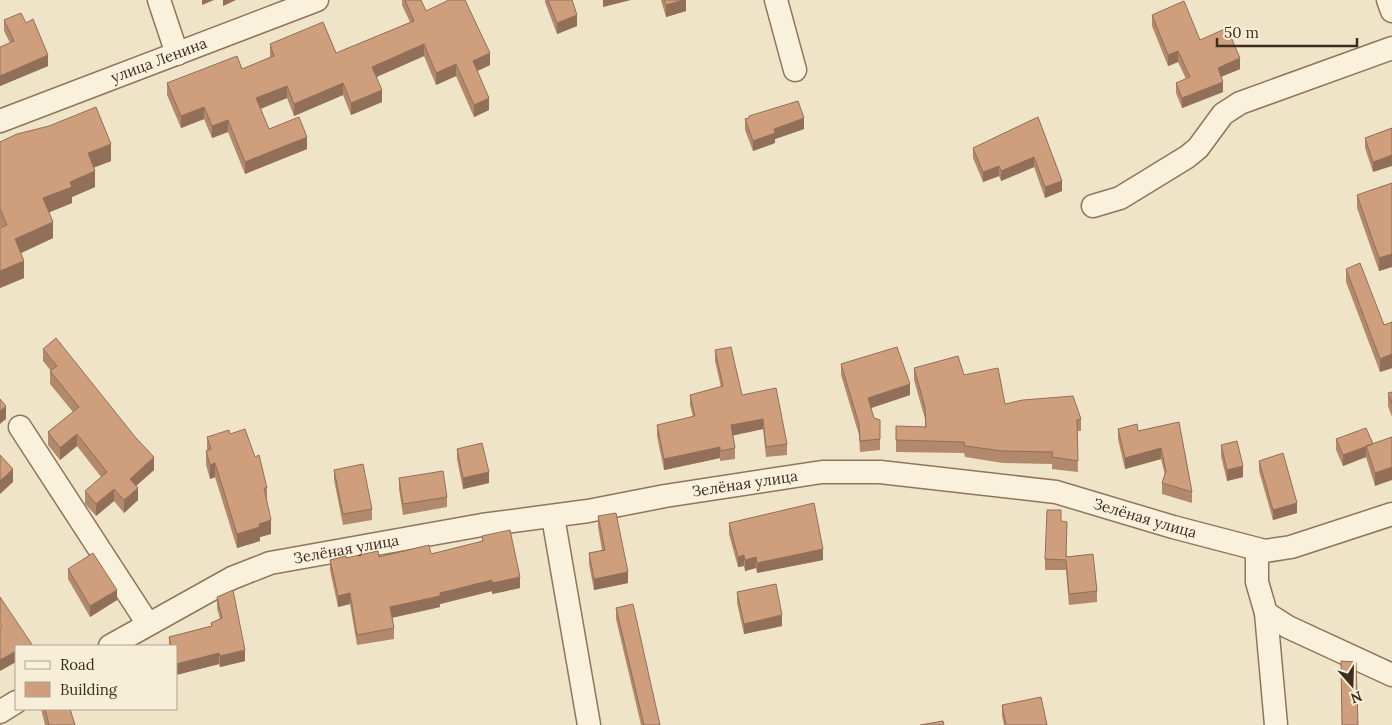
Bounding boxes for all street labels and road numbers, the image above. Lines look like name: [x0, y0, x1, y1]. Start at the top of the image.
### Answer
street label: улица Ленина: [108, 33, 210, 87]
street label: Зелёная улица: [691, 466, 799, 501]
street label: Зелёная улица: [1091, 494, 1199, 542]
street label: Зелёная улица: [292, 530, 401, 568]

